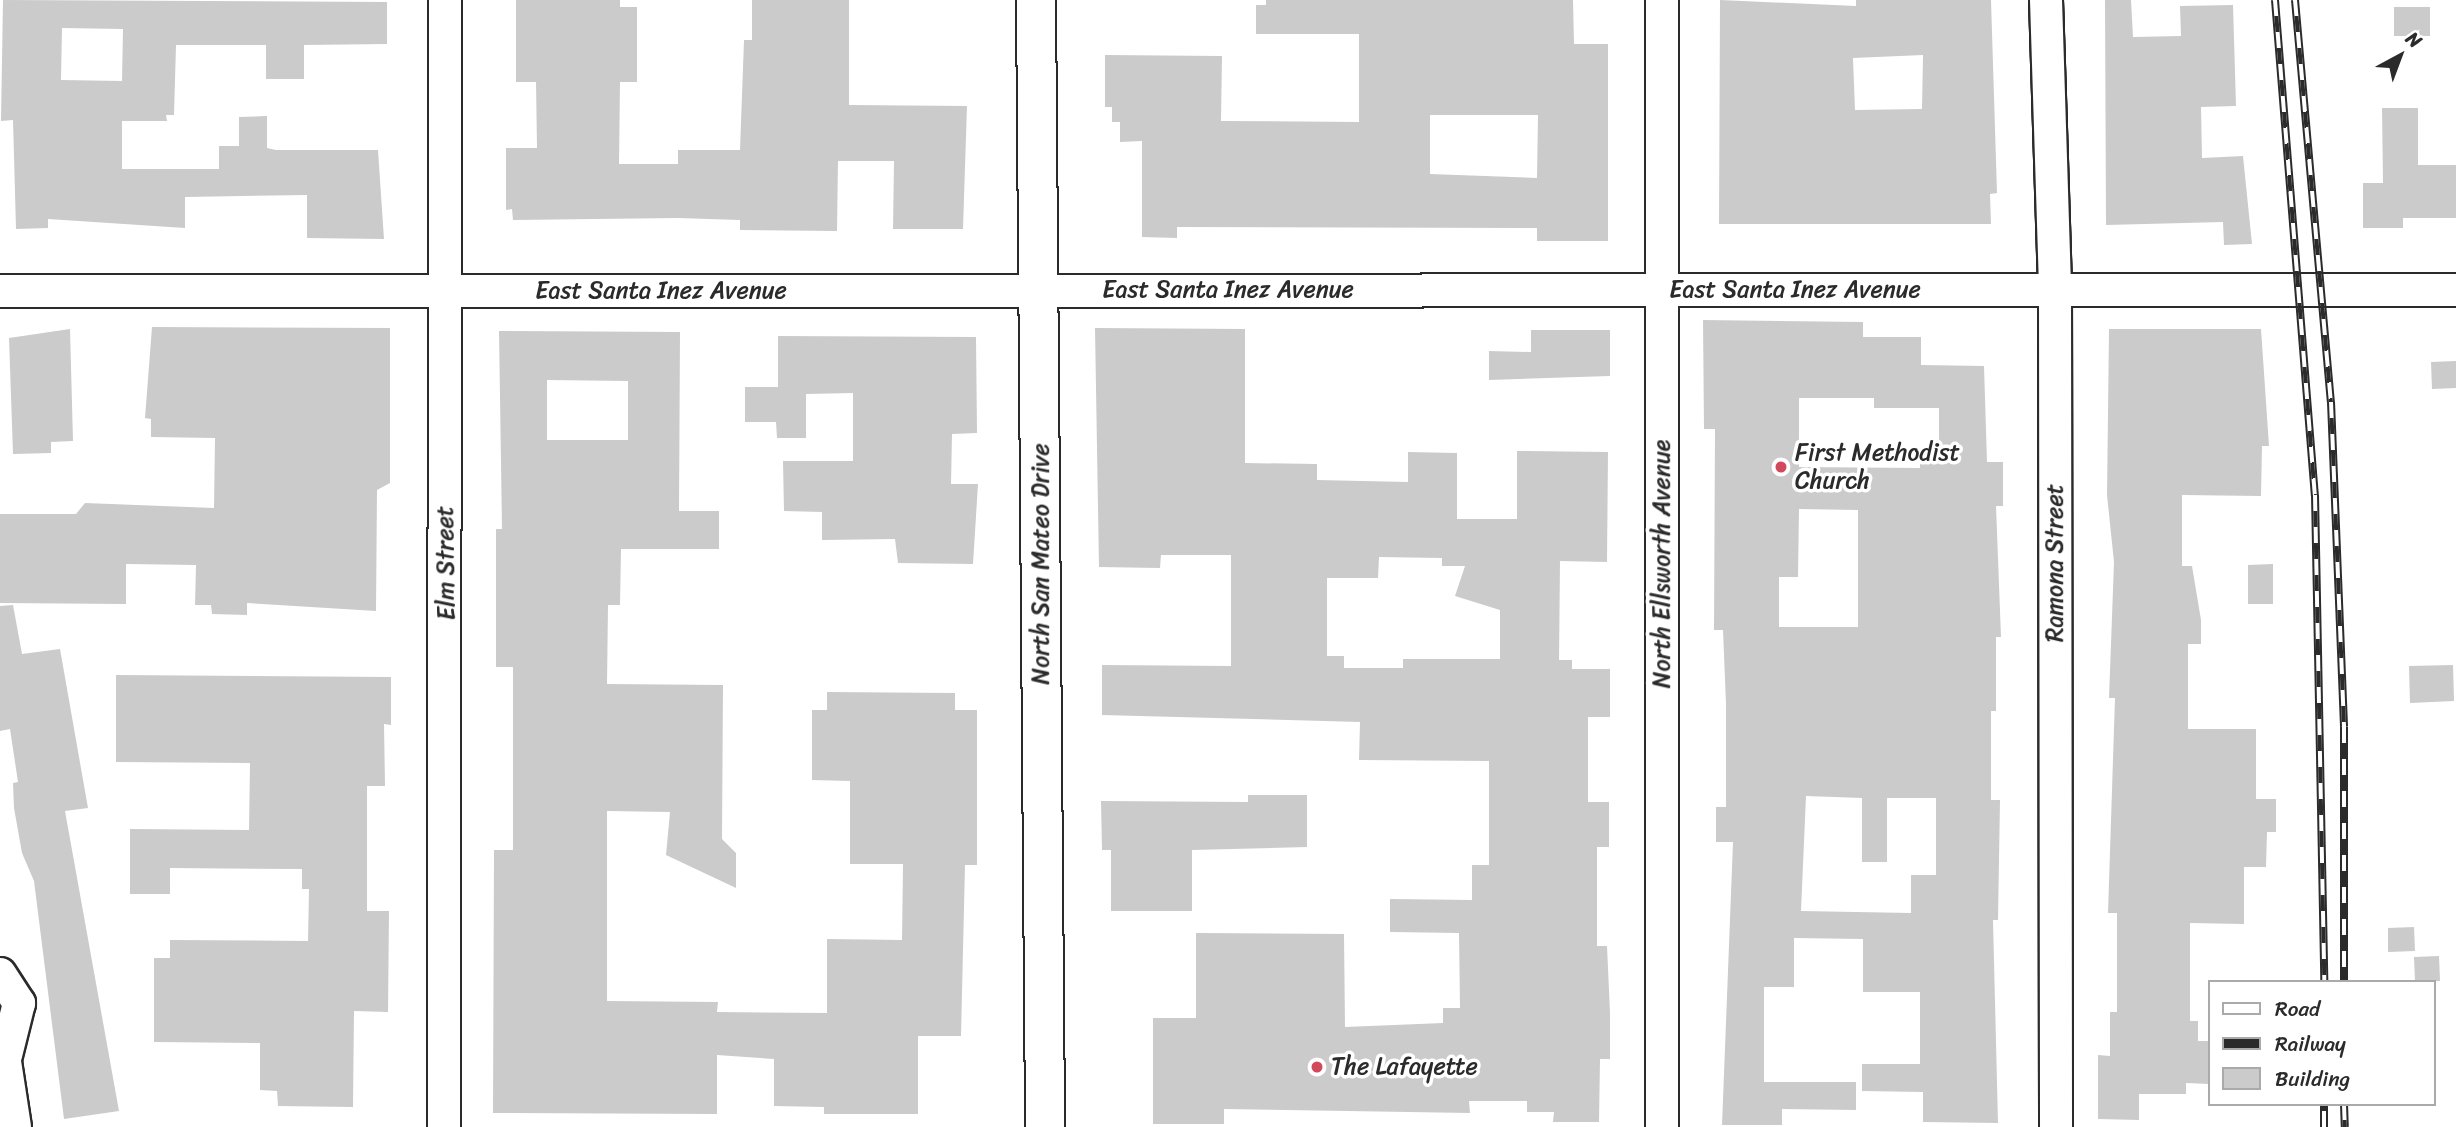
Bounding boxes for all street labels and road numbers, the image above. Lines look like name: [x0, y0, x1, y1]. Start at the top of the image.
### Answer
street label: East Santa Inez Avenue: [1103, 276, 1353, 304]
street label: East Santa Inez Avenue: [1670, 276, 1920, 304]
street label: East Santa Inez Avenue: [536, 277, 786, 305]
street label: North Ellsworth Avenue: [1648, 440, 1676, 688]
street label: North San Mateo Drive: [1027, 443, 1055, 685]
street label: Ramona Street: [2041, 484, 2069, 642]
street label: Elm Street: [431, 505, 461, 621]

